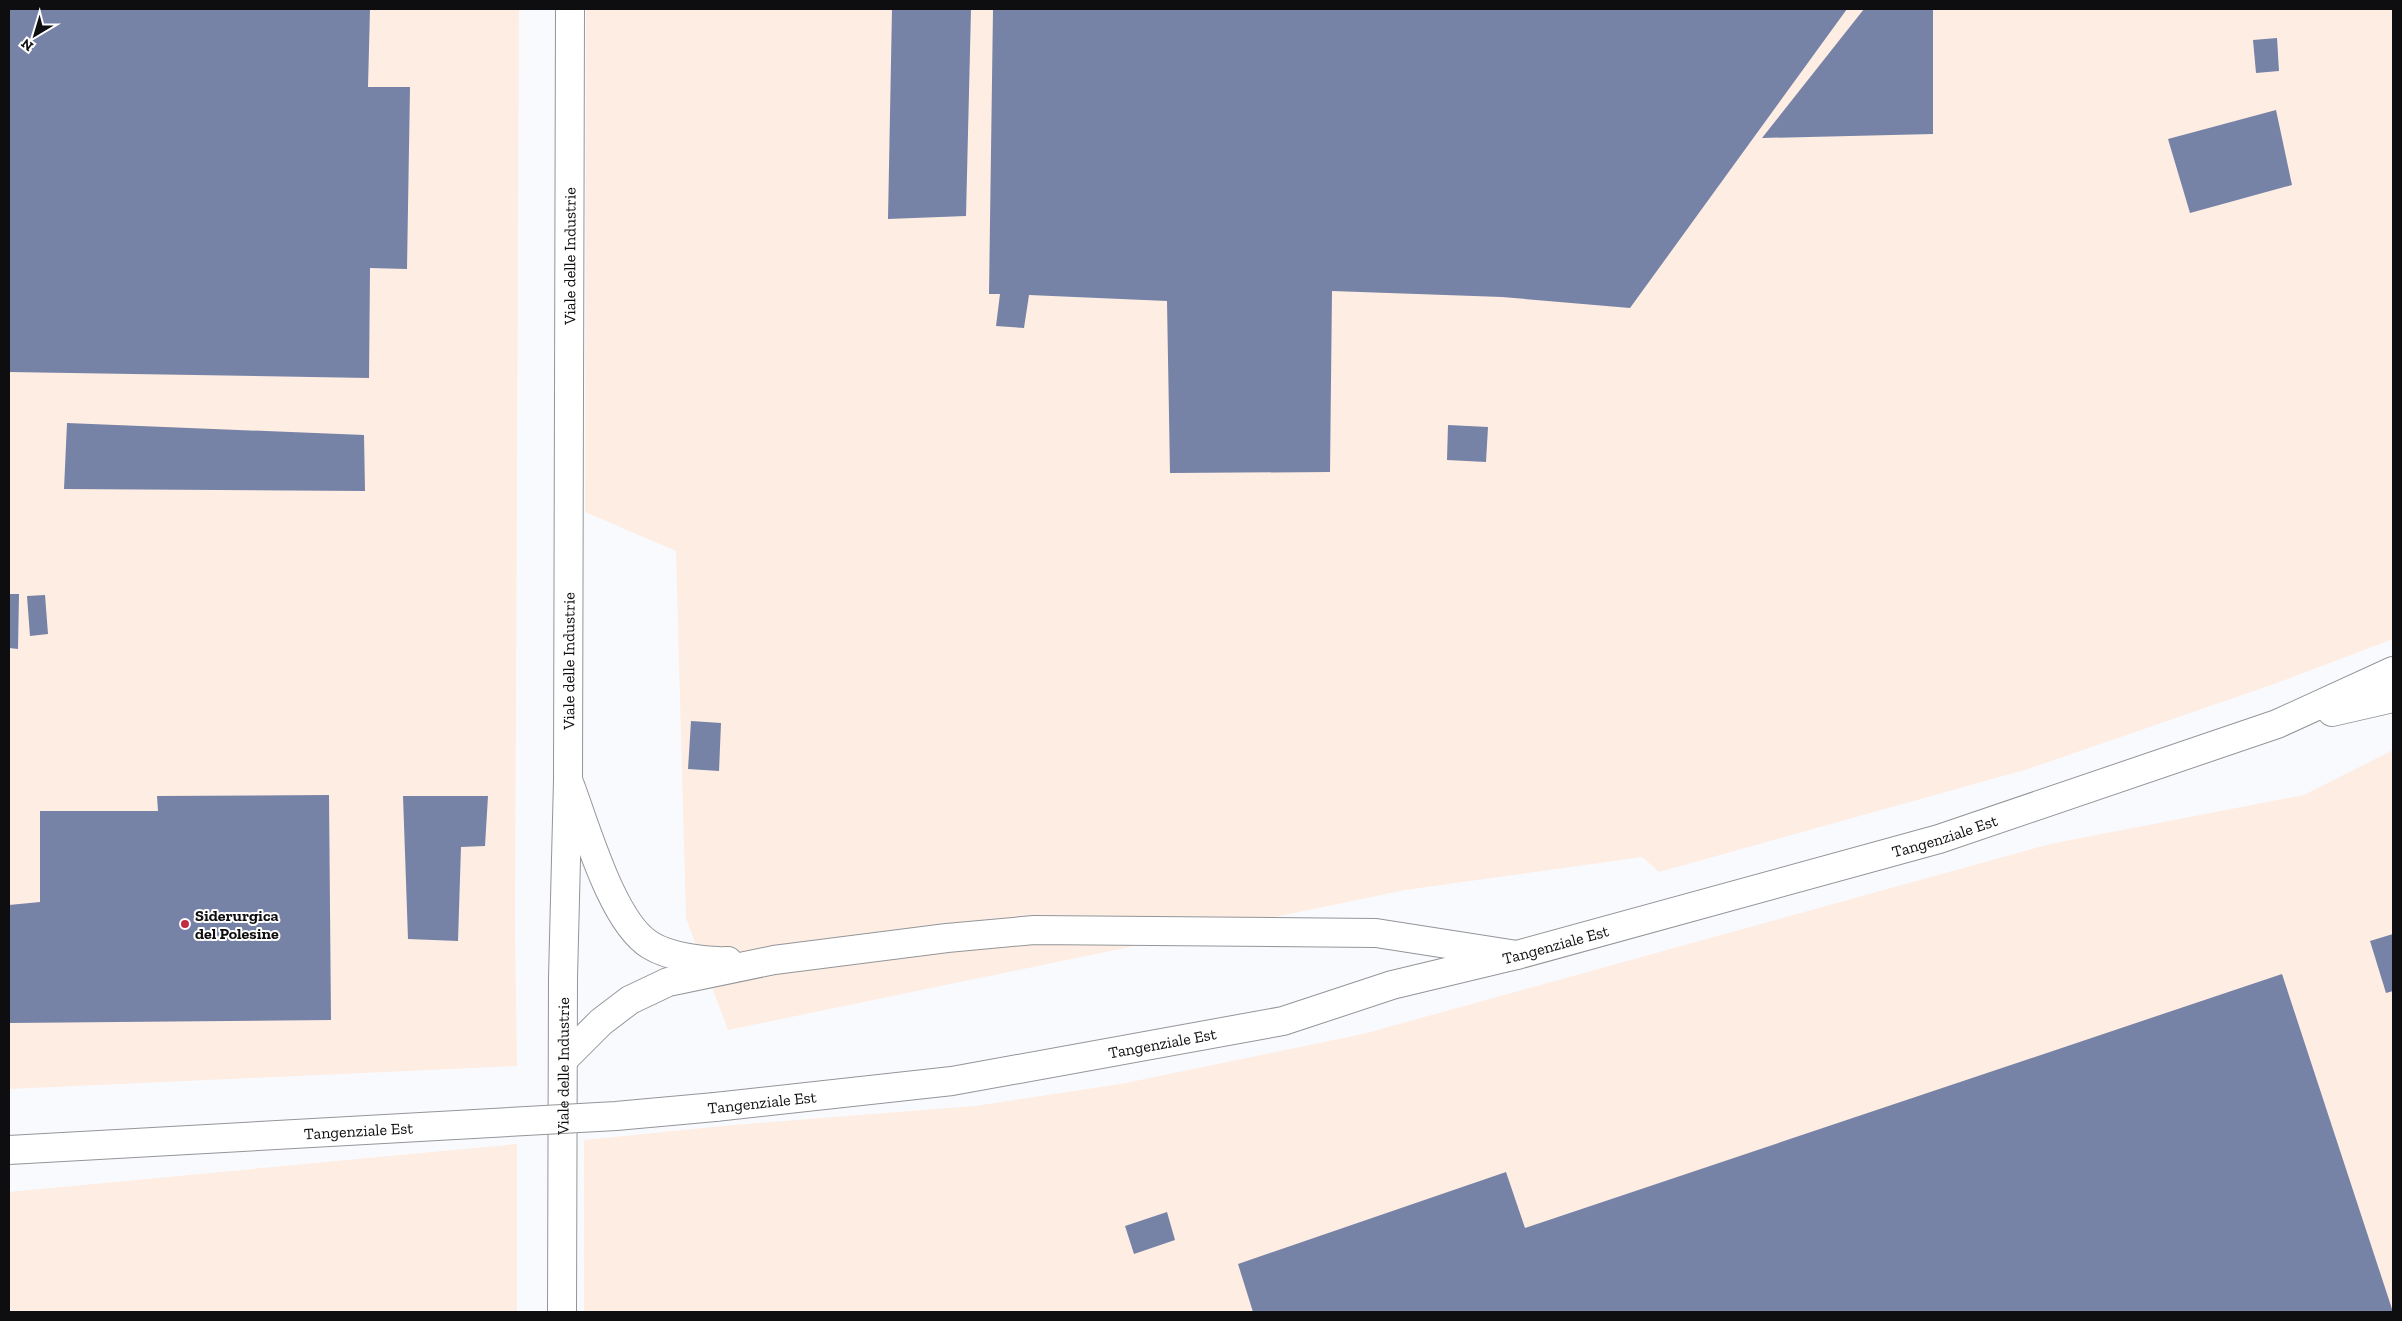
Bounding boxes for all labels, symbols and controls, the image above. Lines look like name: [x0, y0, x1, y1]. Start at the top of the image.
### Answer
north arrow: [10, 10, 60, 60]
text: N: [18, 35, 37, 55]
street label: Viale delle Industrie: [560, 187, 580, 326]
street label: Viale delle Industrie: [559, 592, 578, 731]
street label: Tangenziale Est: [1890, 811, 2000, 861]
place label: Siderurgica del Polesine: [195, 906, 279, 943]
marker: Siderurgica del Polesine: [179, 918, 191, 930]
street label: Tangenziale Est: [1500, 921, 1611, 968]
street label: Viale delle Industrie: [554, 997, 573, 1136]
street label: Tangenziale Est: [1107, 1024, 1218, 1062]
street label: Tangenziale Est: [707, 1087, 817, 1118]
street label: Tangenziale Est: [303, 1118, 414, 1143]

